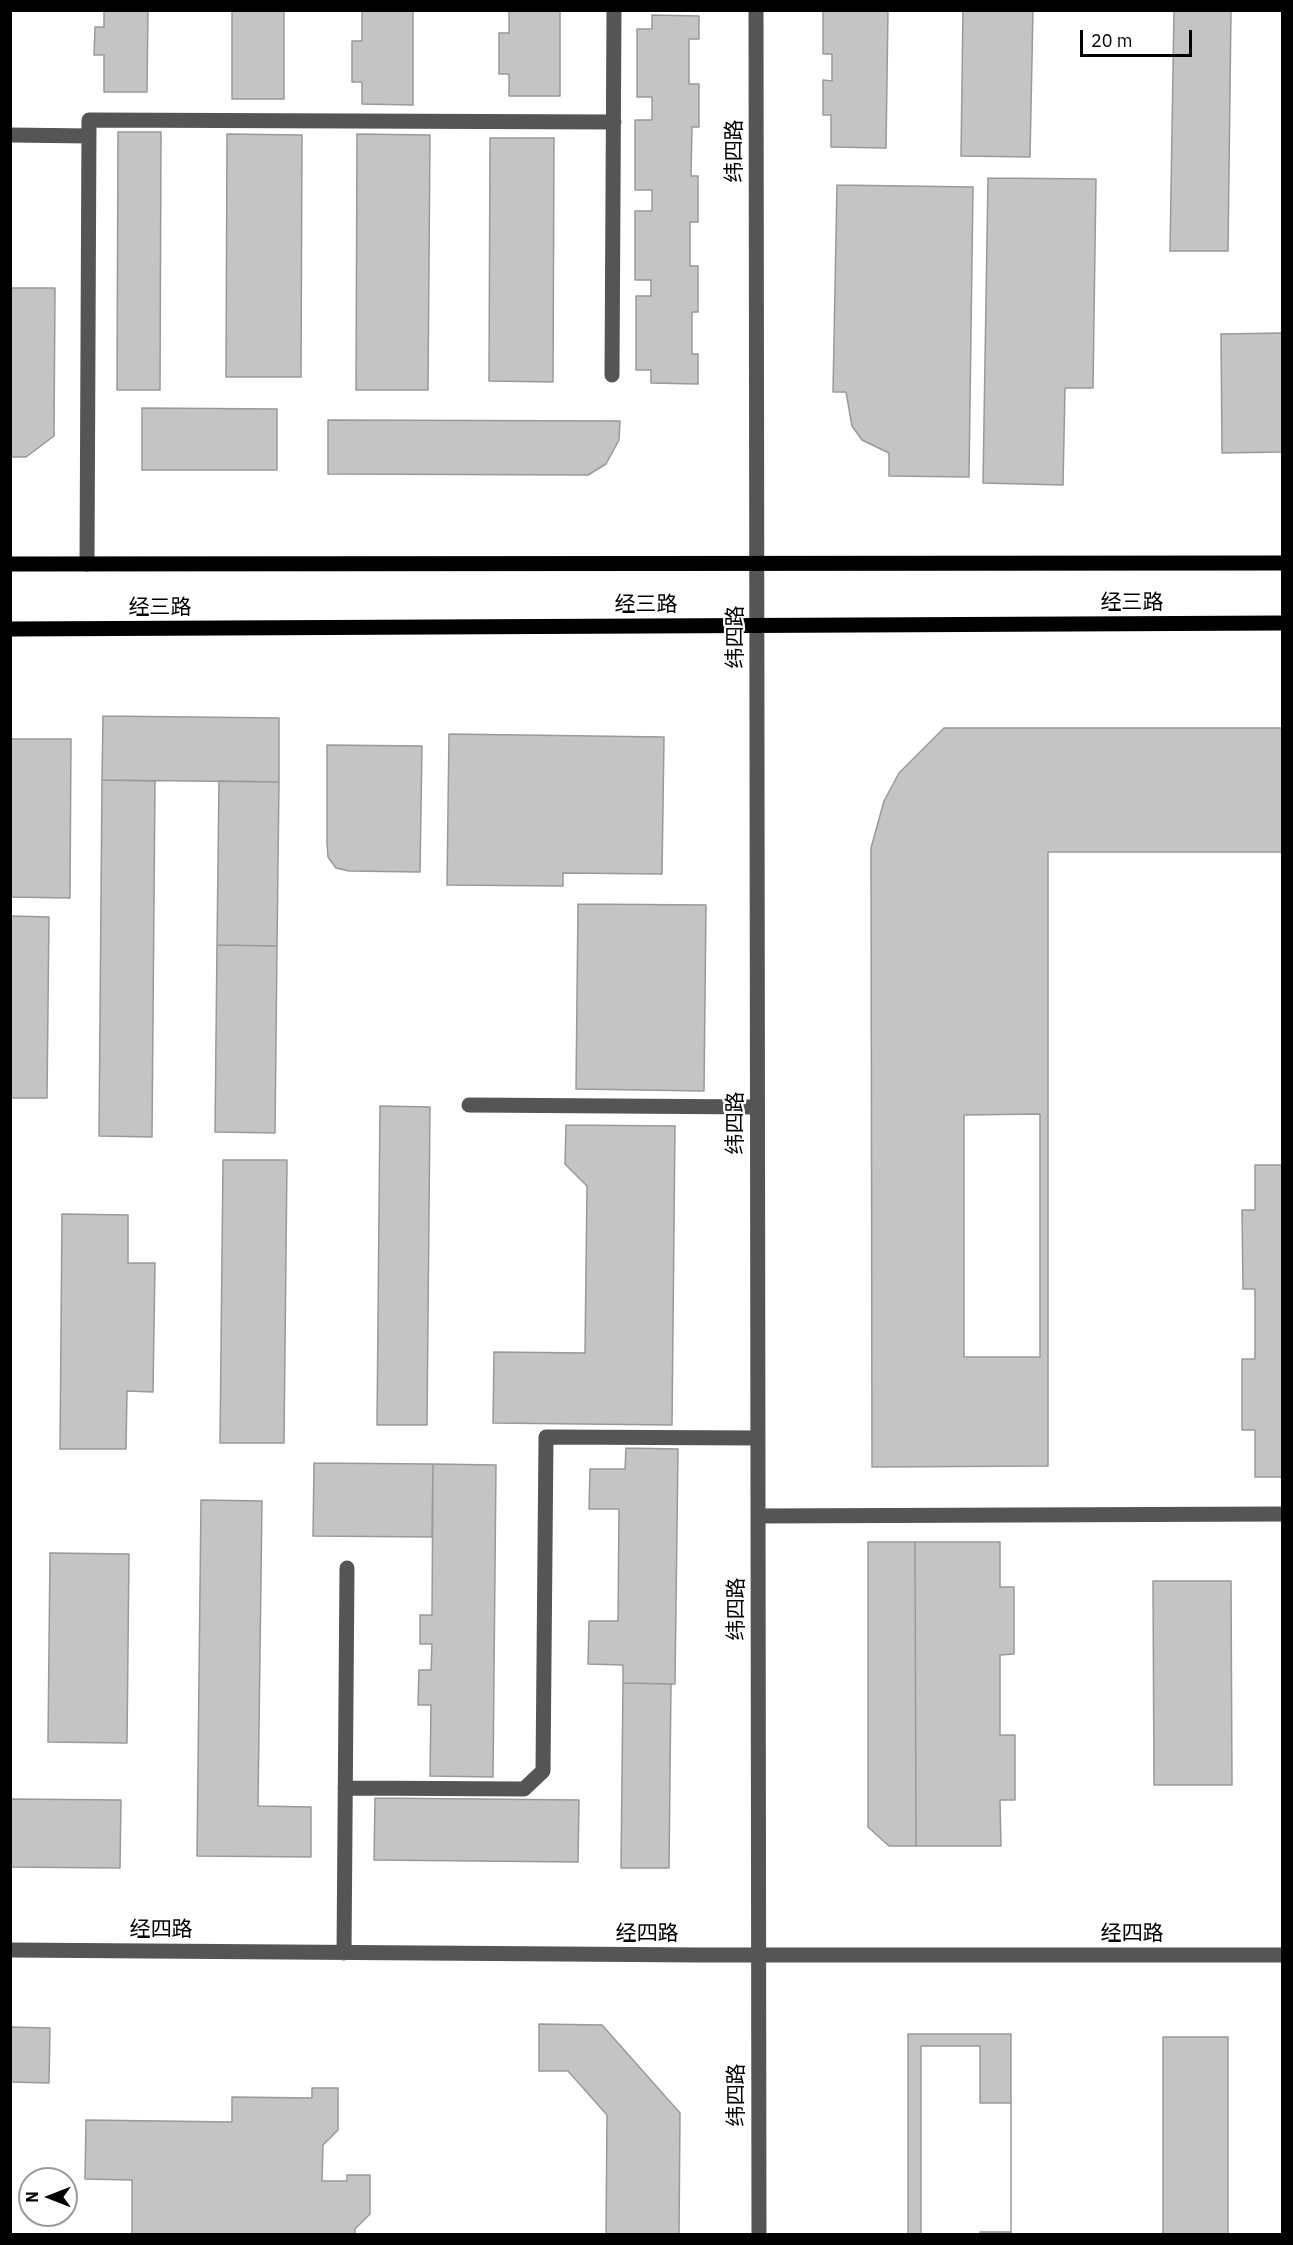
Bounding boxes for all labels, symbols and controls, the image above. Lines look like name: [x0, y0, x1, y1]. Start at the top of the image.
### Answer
scale bar: [1083, 18, 1196, 56]
text: 20 m: [1091, 29, 1133, 52]
street label: 纬四路: [722, 120, 748, 182]
street label: 经三路: [1101, 590, 1163, 616]
street label: 经三路: [615, 592, 677, 618]
street label: 经三路: [129, 595, 191, 621]
street label: 纬四路: [723, 606, 749, 668]
street label: 纬四路: [723, 1092, 749, 1154]
street label: 纬四路: [724, 1578, 750, 1640]
street label: 经四路: [130, 1917, 192, 1943]
street label: 经四路: [616, 1921, 678, 1947]
street label: 经四路: [1101, 1921, 1163, 1947]
street label: 纬四路: [724, 2064, 750, 2126]
north arrow: [18, 2167, 78, 2227]
text: N: [22, 2191, 42, 2203]

